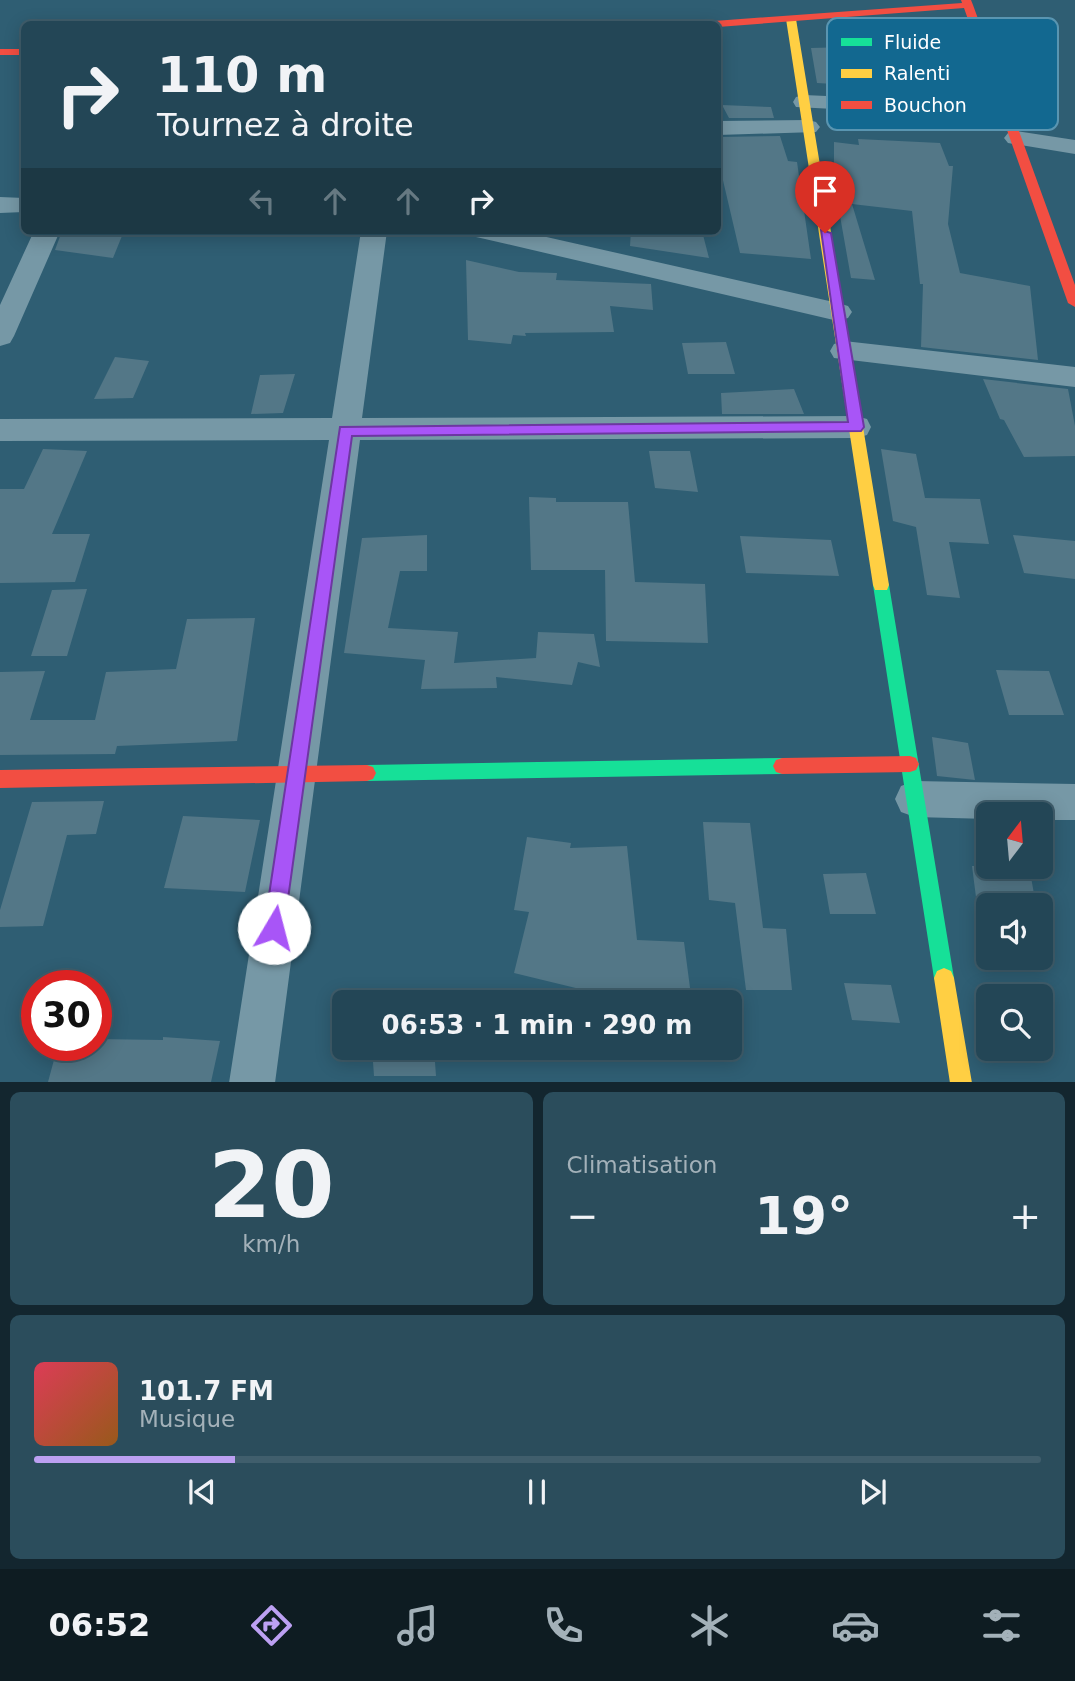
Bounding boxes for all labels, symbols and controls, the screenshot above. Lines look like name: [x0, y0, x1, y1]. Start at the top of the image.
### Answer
legend: [827, 18, 1058, 130]
text: Fluide: [884, 31, 941, 53]
text: 110 m: [157, 47, 327, 104]
icon: right: [42, 49, 133, 140]
text: Ralenti: [884, 62, 950, 84]
text: Bouchon: [884, 94, 967, 116]
text: Tournez à droite: [157, 106, 414, 144]
pin: [795, 161, 855, 233]
icon: arrive: [806, 172, 844, 210]
icon: left: [243, 182, 281, 220]
icon: ahead: [316, 182, 354, 220]
icon: ahead: [389, 182, 427, 220]
icon: right: [462, 182, 500, 220]
north arrow: [976, 802, 1054, 878]
map controls: [976, 802, 1053, 1061]
position arrow: [237, 891, 311, 965]
button: sound: [976, 893, 1053, 970]
speed limit sign: 30: [21, 970, 112, 1061]
button: search: [976, 984, 1053, 1061]
text: 06:53 · 1 min · 290 m: [382, 1010, 692, 1040]
text: 20: [208, 1133, 335, 1238]
text: Climatisation: [567, 1152, 717, 1178]
text: 19°: [755, 1186, 853, 1246]
text: −: [567, 1194, 598, 1238]
text: +: [1009, 1194, 1041, 1238]
text: km/h: [242, 1231, 300, 1257]
text: 101.7 FM: [139, 1376, 274, 1406]
text: Musique: [139, 1406, 235, 1432]
icon: previous: [183, 1473, 221, 1511]
icon: pause: [518, 1473, 556, 1511]
icon: next: [854, 1473, 892, 1511]
icon: directions: [247, 1601, 296, 1650]
icon: music: [393, 1601, 442, 1650]
icon: phone: [539, 1601, 588, 1650]
icon: climate: [685, 1601, 734, 1650]
icon: car: [831, 1601, 880, 1650]
icon: filters: [977, 1601, 1026, 1650]
text: 06:52: [49, 1606, 150, 1644]

